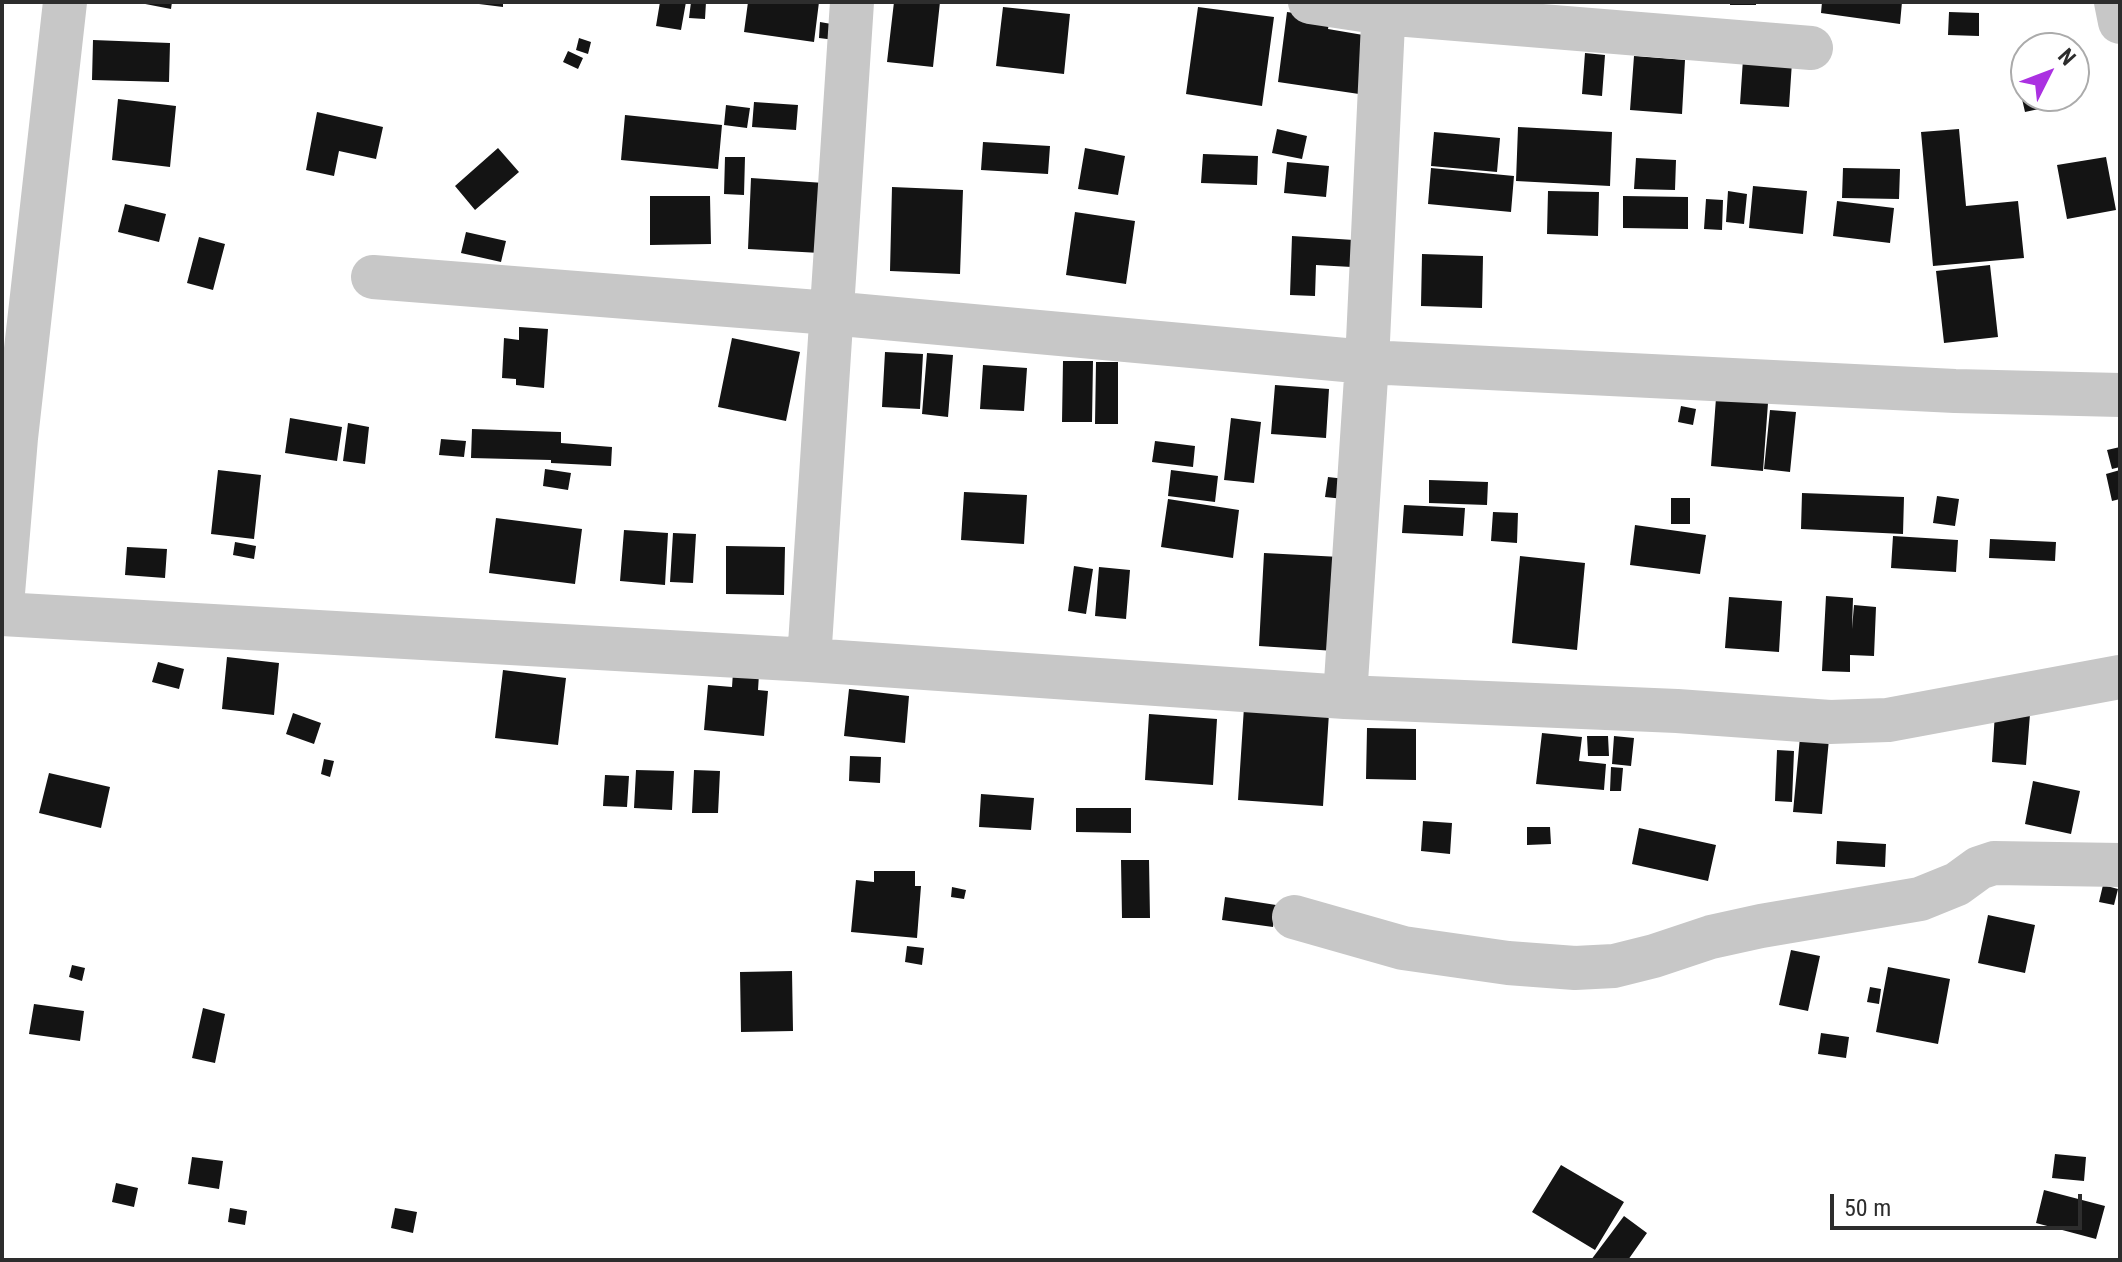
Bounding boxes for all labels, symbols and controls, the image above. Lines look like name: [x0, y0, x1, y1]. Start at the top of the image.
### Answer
north arrow: [2010, 32, 2090, 112]
text: N: [2053, 44, 2081, 70]
scale bar: [1834, 1178, 2086, 1228]
text: 50 m: [1844, 1194, 1891, 1222]

